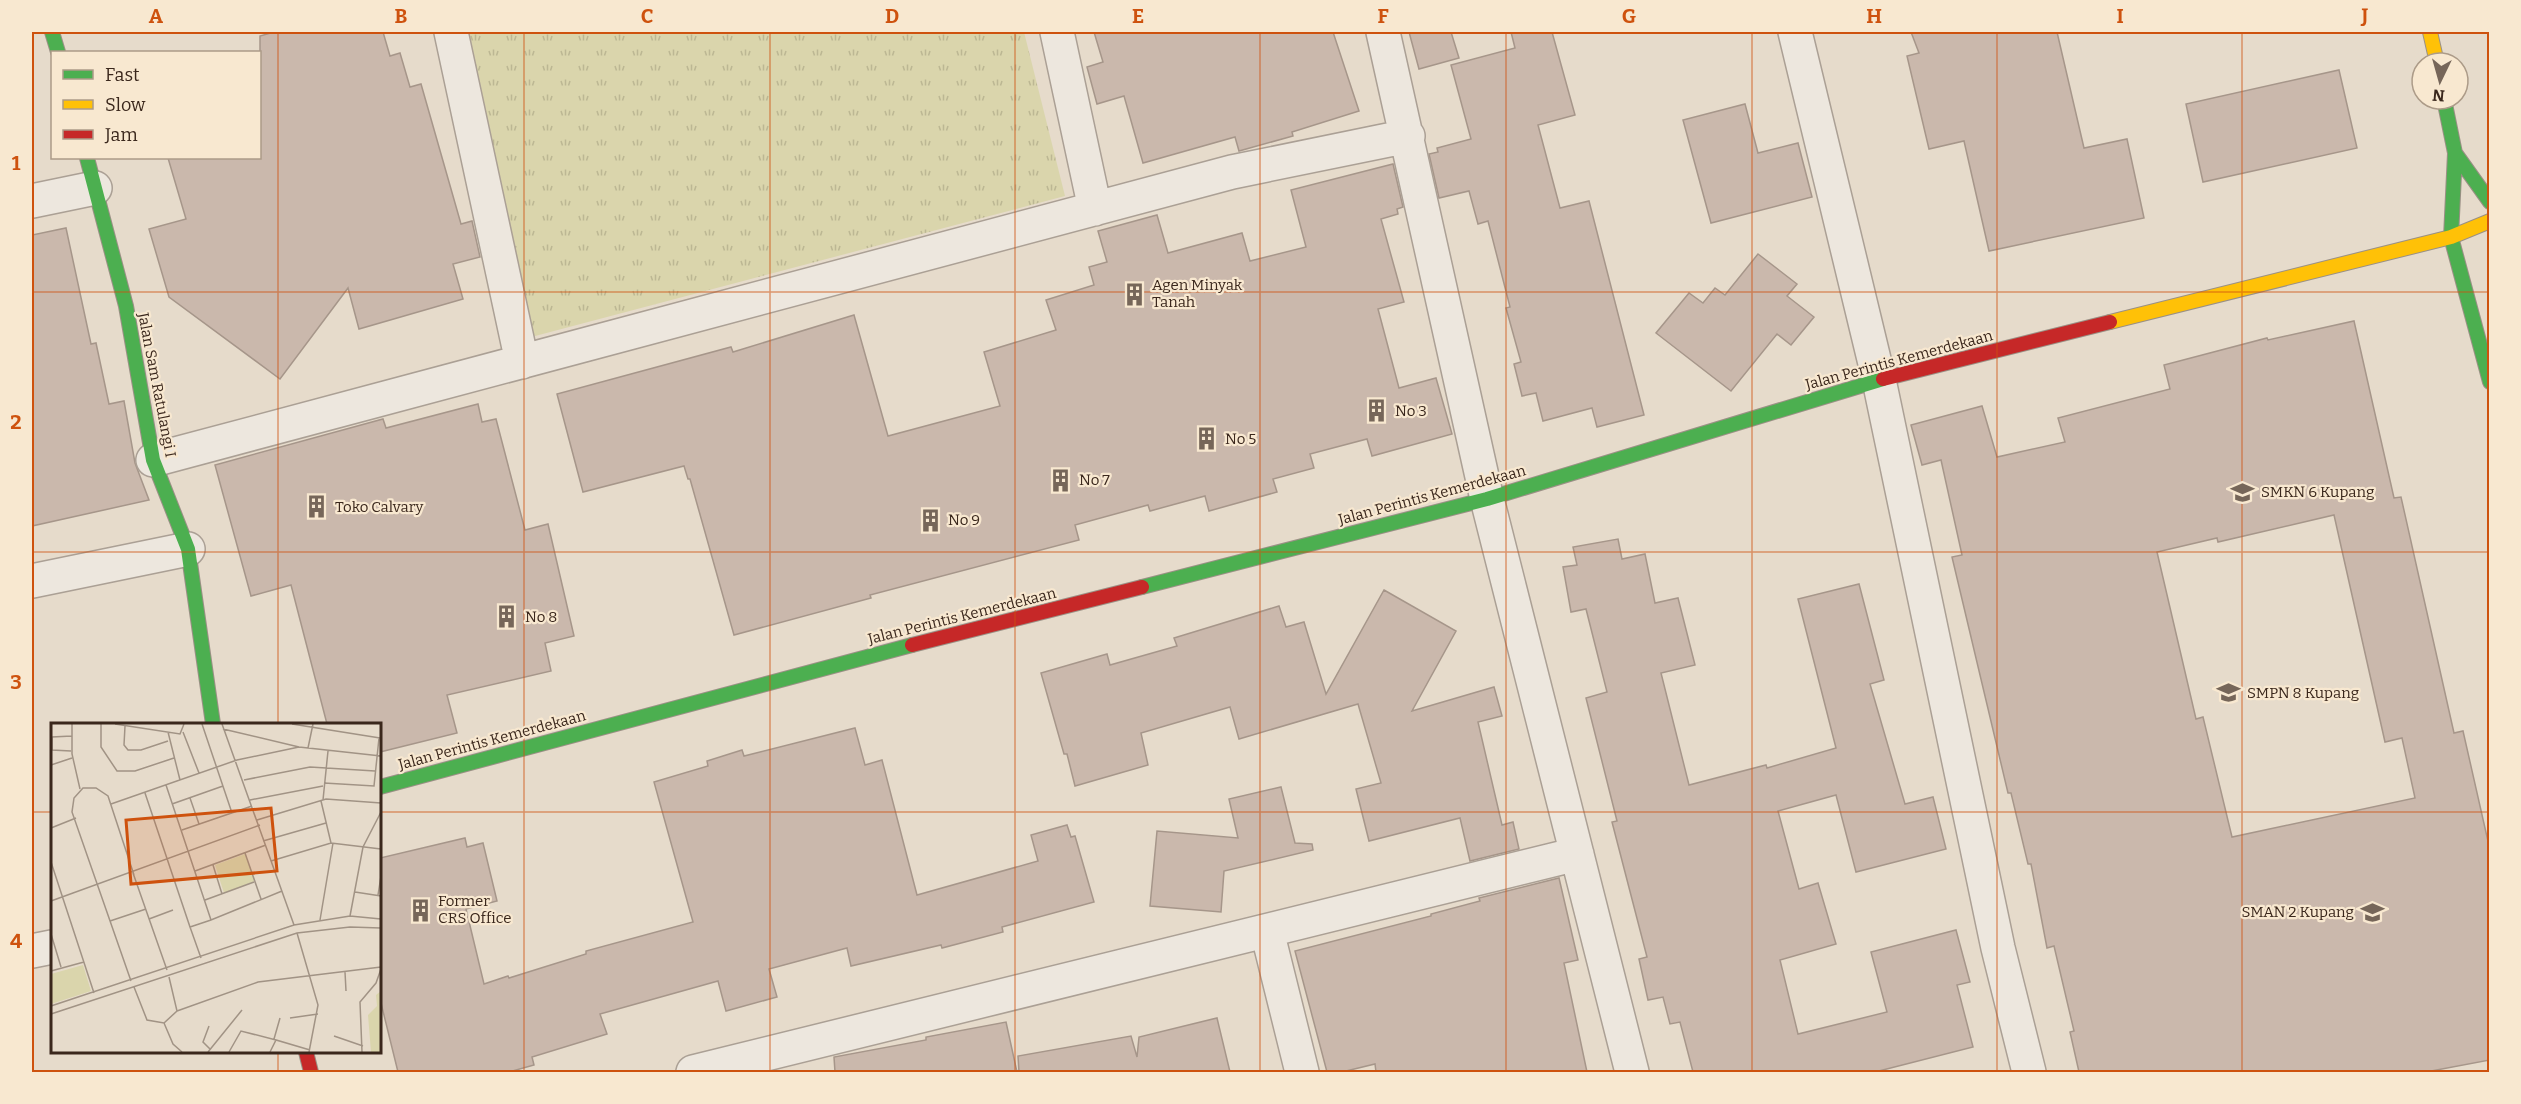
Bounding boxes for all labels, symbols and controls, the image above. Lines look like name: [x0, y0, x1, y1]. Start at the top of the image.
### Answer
text: A: [149, 4, 164, 28]
text: B: [395, 4, 408, 28]
text: C: [641, 4, 653, 28]
text: D: [885, 4, 899, 28]
text: E: [1132, 4, 1144, 28]
text: F: [1377, 4, 1389, 28]
text: G: [1622, 4, 1636, 28]
text: H: [1866, 4, 1882, 28]
text: I: [2116, 4, 2124, 28]
text: J: [2361, 4, 2369, 28]
legend: [51, 51, 261, 159]
north arrow: [2410, 51, 2470, 111]
text: Fast: [105, 64, 140, 86]
text: N: [2432, 85, 2446, 105]
text: Slow: [105, 94, 146, 116]
text: Jam: [104, 124, 138, 146]
text: 1: [12, 151, 21, 175]
place label: Agen Minyak Tanah: [1152, 276, 1243, 311]
building icon: Agen Minyak Tanah: [1121, 281, 1147, 307]
street label: Jalan Sam Ratulangi I: [134, 310, 180, 459]
street label: Jalan Perintis Kemerdekaan: [1802, 326, 1995, 394]
building icon: No 3: [1364, 398, 1390, 424]
place label: No 3: [1395, 402, 1427, 420]
text: 2: [10, 410, 22, 434]
building icon: No 5: [1194, 426, 1220, 452]
place label: No 5: [1225, 430, 1256, 448]
street label: Jalan Perintis Kemerdekaan: [1335, 461, 1528, 529]
building icon: No 7: [1048, 467, 1074, 493]
place label: No 7: [1079, 471, 1110, 489]
school or university icon: SMKN 6 Kupang: [2230, 479, 2256, 505]
place label: SMKN 6 Kupang: [2261, 483, 2374, 501]
building icon: Toko Calvary: [304, 494, 330, 520]
place label: Toko Calvary: [335, 498, 424, 516]
building icon: No 9: [917, 507, 943, 533]
place label: No 9: [948, 511, 980, 529]
street label: Jalan Perintis Kemerdekaan: [865, 584, 1058, 648]
building icon: No 8: [494, 604, 520, 630]
place label: No 8: [525, 608, 557, 626]
text: 3: [10, 670, 22, 694]
school or university icon: SMPN 8 Kupang: [2216, 680, 2242, 706]
place label: SMPN 8 Kupang: [2247, 684, 2359, 702]
street label: Jalan Perintis Kemerdekaan: [395, 706, 588, 774]
inset map: [51, 723, 381, 1053]
place label: Former CRS Office: [438, 892, 511, 927]
building icon: Former CRS Office: [407, 897, 433, 923]
school or university icon: SMAN 2 Kupang: [2359, 899, 2385, 925]
place label: SMAN 2 Kupang: [2242, 903, 2354, 921]
text: 4: [10, 929, 22, 953]

